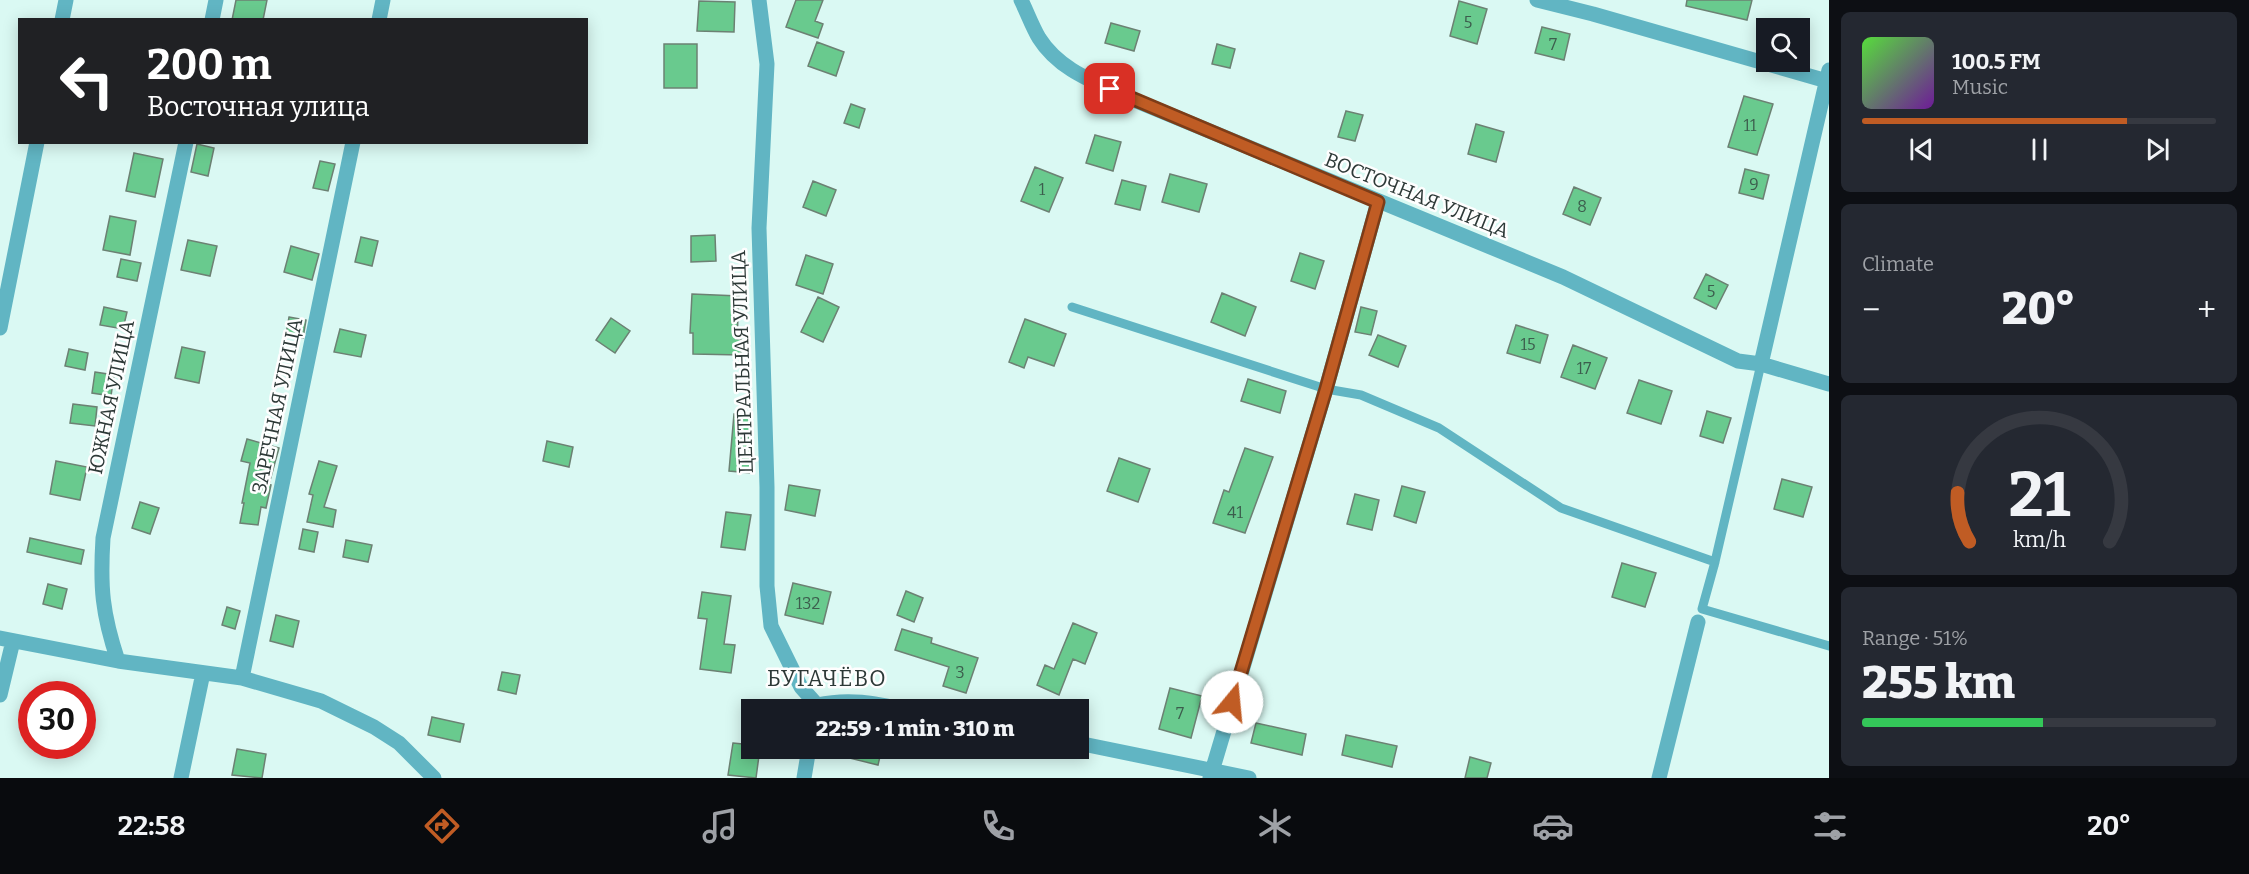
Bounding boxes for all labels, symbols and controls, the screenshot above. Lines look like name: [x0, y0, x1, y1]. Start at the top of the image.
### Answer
house number: 5: [1464, 13, 1472, 32]
map controls: [1756, 18, 1810, 72]
button: search: [1756, 18, 1810, 72]
house number: 7: [1549, 35, 1557, 54]
text: 200 m: [147, 40, 272, 90]
icon: left: [48, 42, 126, 120]
text: 100.5 FM: [1952, 48, 2041, 75]
pin: [1084, 63, 1135, 114]
icon: arrive: [1093, 72, 1126, 105]
text: Music: [1952, 75, 2008, 99]
text: Восточная улица: [147, 91, 370, 123]
house number: 11: [1744, 116, 1757, 135]
icon: previous: [1905, 133, 1938, 166]
icon: pause: [2023, 133, 2056, 166]
icon: next: [2141, 133, 2174, 166]
street label: ВОСТОЧНАЯ УЛИЦА: [1321, 147, 1513, 243]
house number: 9: [1749, 175, 1759, 194]
house number: 1: [1039, 180, 1046, 199]
house number: 8: [1577, 197, 1587, 216]
street label: ЦЕНТРАЛЬНАЯ УЛИЦА: [726, 249, 758, 474]
text: Climate: [1862, 252, 1934, 276]
house number: 5: [1707, 282, 1715, 301]
text: 20°: [2002, 282, 2076, 336]
text: −: [1862, 290, 1880, 330]
text: +: [2197, 290, 2216, 330]
street label: ЗАРЕЧНАЯ УЛИЦА: [247, 315, 308, 496]
street label: ЮЖНАЯ УЛИЦА: [83, 317, 139, 476]
house number: 15: [1520, 335, 1536, 354]
house number: 17: [1577, 359, 1591, 378]
text: 21: [2008, 458, 2070, 533]
house number: 41: [1227, 503, 1243, 522]
text: km/h: [2012, 527, 2066, 553]
house number: 132: [796, 594, 820, 613]
text: Range · 51%: [1862, 626, 1968, 650]
text: 255 km: [1862, 656, 2015, 710]
house number: 3: [955, 663, 965, 682]
district label: БУГАЧЁВО: [767, 665, 887, 692]
position arrow: [1200, 670, 1264, 734]
speed limit sign: 30: [18, 681, 96, 759]
house number: 7: [1176, 704, 1184, 723]
text: 22:59 · 1 min · 310 m: [816, 715, 1014, 742]
icon: directions: [421, 805, 463, 847]
icon: music: [699, 805, 741, 847]
icon: phone: [977, 805, 1019, 847]
icon: climate: [1254, 805, 1296, 847]
icon: car: [1532, 805, 1574, 847]
icon: filters: [1809, 805, 1851, 847]
text: 22:58: [118, 810, 186, 842]
text: 20°: [2087, 810, 2131, 842]

